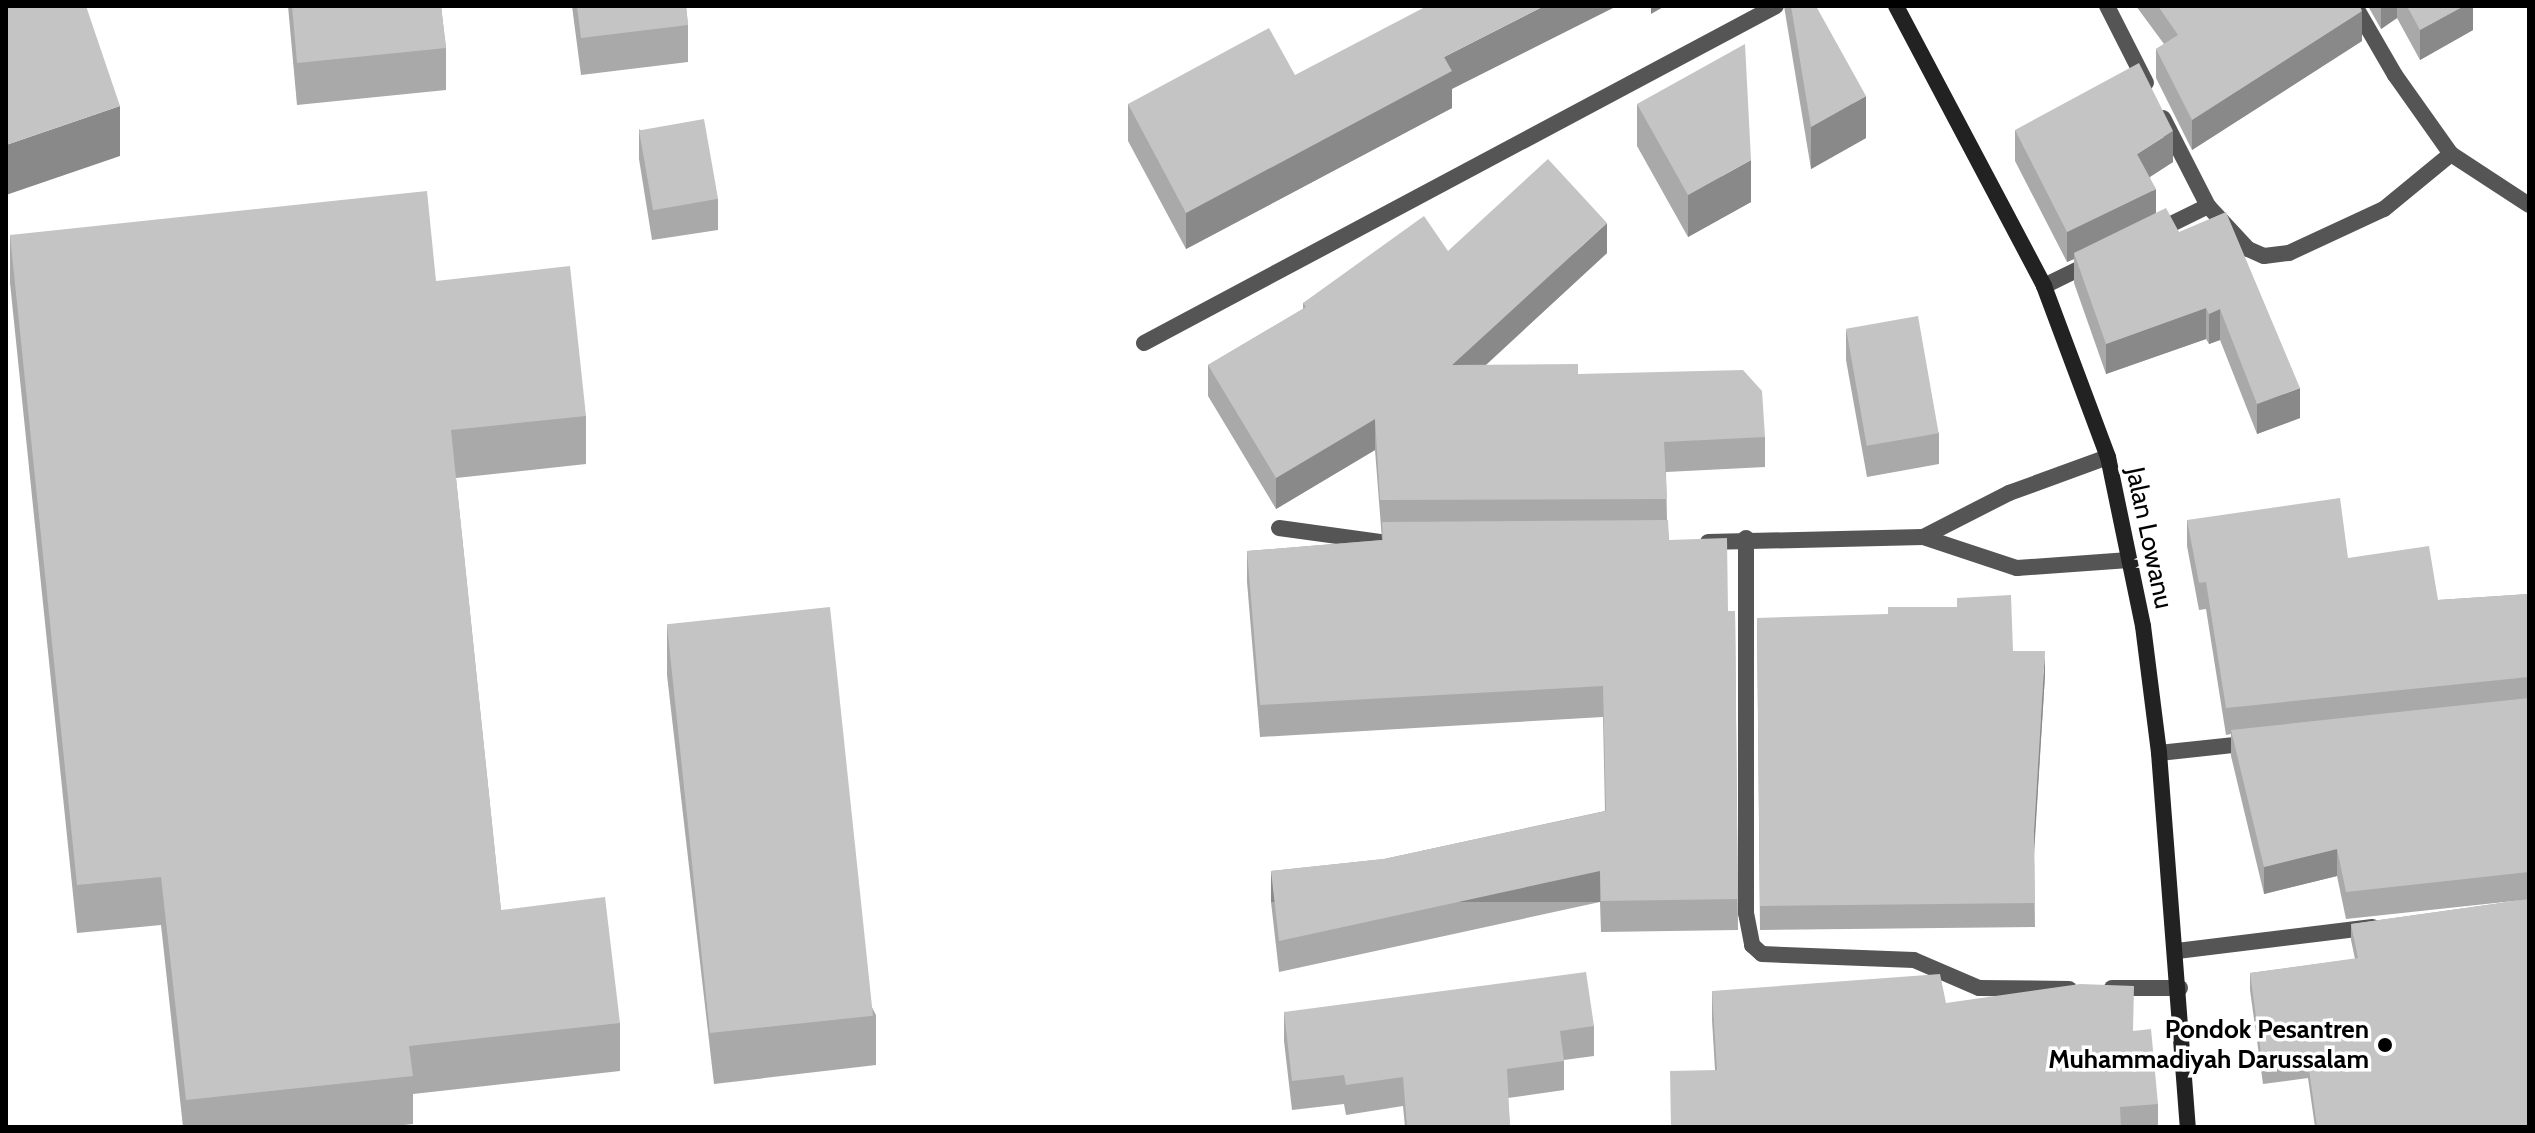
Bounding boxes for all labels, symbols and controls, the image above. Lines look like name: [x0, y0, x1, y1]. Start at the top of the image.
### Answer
street label: Jalan Lowanu: [2119, 464, 2179, 612]
place label: Pondok Pesantren Muhammadiyah Darussalam: [2048, 1014, 2369, 1076]
marker: Pondok Pesantren Muhammadiyah Darussalam: [2376, 1036, 2394, 1054]

